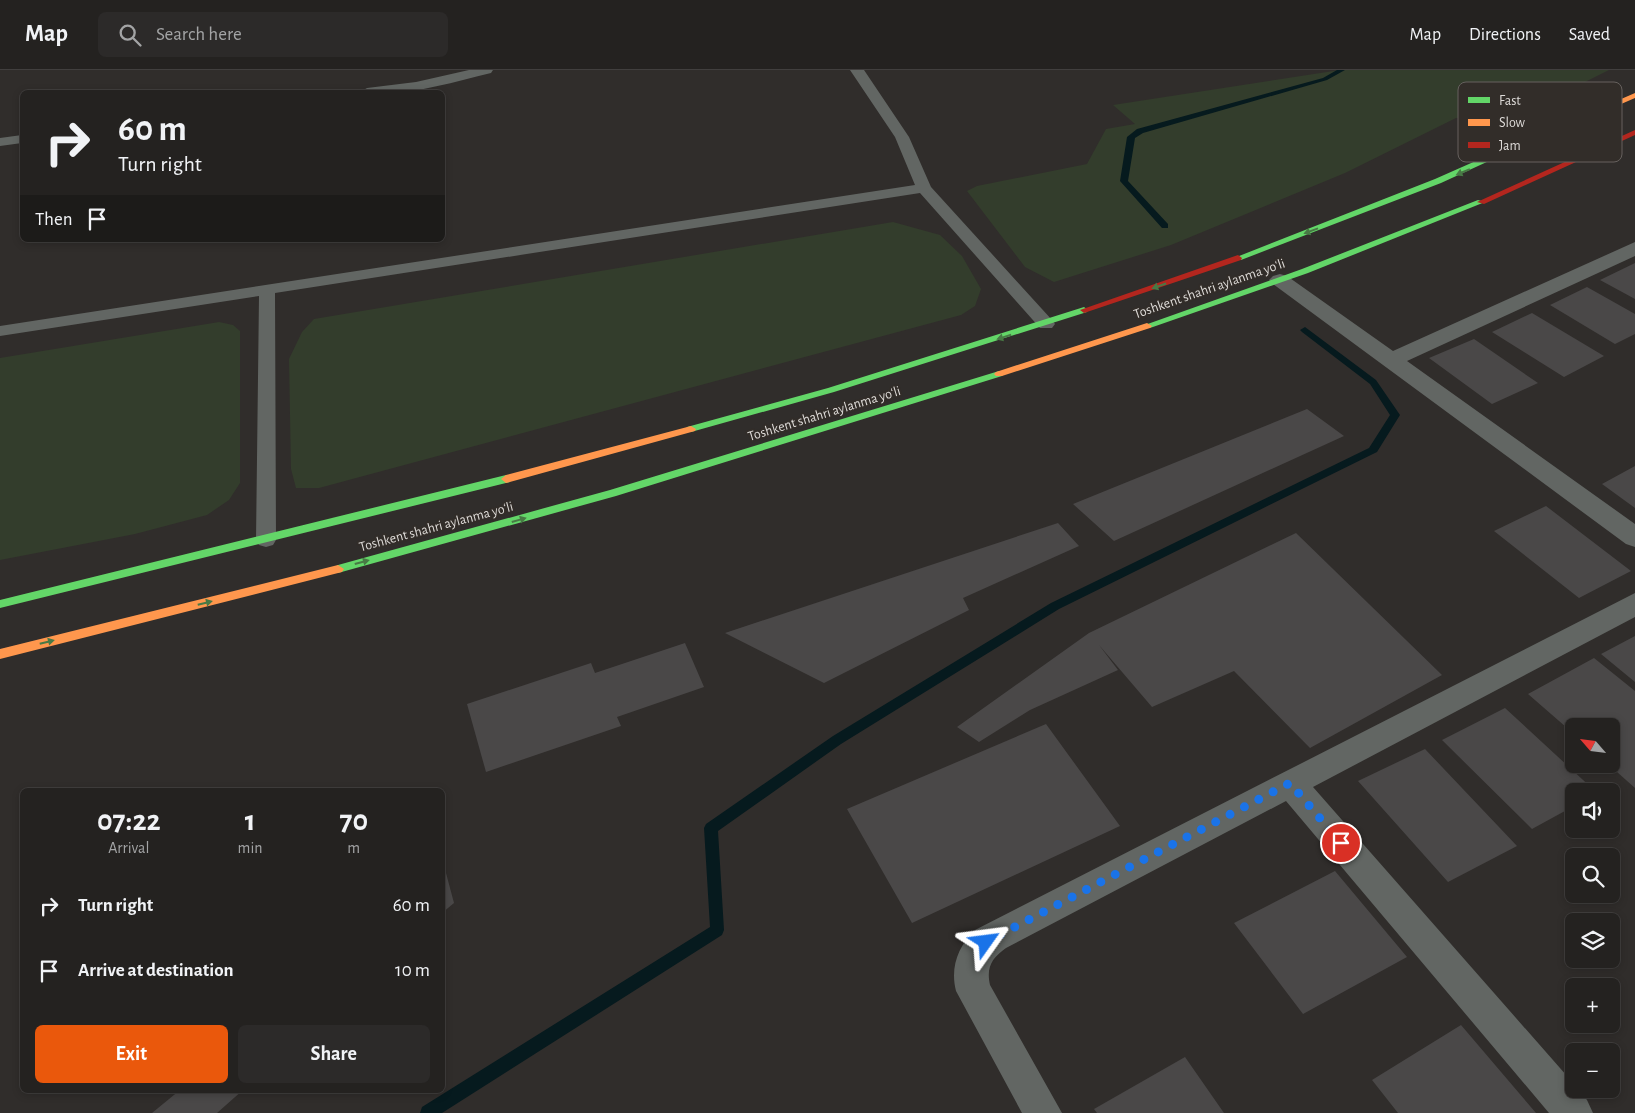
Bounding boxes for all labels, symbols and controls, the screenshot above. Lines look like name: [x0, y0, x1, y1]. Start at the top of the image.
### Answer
search box: [98, 12, 448, 57]
icon: search: [116, 21, 144, 49]
text: Map: [25, 22, 68, 46]
text: Search here: [156, 25, 242, 44]
text: Map: [1410, 26, 1441, 44]
text: Directions: [1469, 26, 1541, 44]
text: Saved: [1569, 26, 1610, 44]
legend: [1458, 82, 1622, 162]
text: Fast: [1499, 94, 1521, 108]
icon: right: [35, 110, 100, 175]
text: 60 m: [118, 112, 187, 147]
text: Slow: [1499, 116, 1526, 130]
text: Jam: [1499, 139, 1521, 153]
text: Turn right: [118, 153, 202, 175]
one-way arrow: [1456, 168, 1470, 176]
icon: arrive: [83, 205, 111, 233]
text: Then: [35, 210, 73, 229]
one-way arrow: [1304, 228, 1319, 235]
street label: Toshkent shahri aylanma yoʻli: [1132, 256, 1287, 321]
one-way arrow: [1151, 283, 1166, 290]
one-way arrow: [997, 334, 1012, 342]
street label: Toshkent shahri aylanma yoʻli: [746, 384, 902, 444]
street label: Toshkent shahri aylanma yoʻli: [358, 500, 515, 554]
one-way arrow: [512, 515, 527, 523]
one-way arrow: [355, 558, 370, 566]
one-way arrow: [198, 599, 213, 607]
one-way arrow: [40, 638, 55, 646]
north arrow: [1565, 718, 1620, 772]
map controls: [1565, 718, 1620, 1098]
button: sound: [1565, 783, 1620, 838]
text: 07:22: [97, 806, 161, 836]
text: 1: [245, 806, 255, 836]
text: 70: [339, 806, 368, 836]
pin: [1320, 822, 1362, 864]
icon: arrive: [1327, 829, 1355, 857]
text: Arrival: [108, 840, 149, 856]
text: min: [238, 840, 263, 856]
text: m: [347, 840, 360, 856]
button: search: [1565, 848, 1620, 903]
icon: right: [35, 892, 63, 920]
text: Turn right: [78, 896, 153, 915]
text: 60 m: [393, 896, 430, 915]
button: layers: [1565, 913, 1620, 968]
position arrow: [959, 915, 1011, 967]
icon: arrive: [35, 957, 63, 985]
text: Arrive at destination: [78, 961, 234, 980]
text: 10 m: [395, 961, 430, 980]
button: +: [1565, 978, 1620, 1033]
button: Exit: [35, 1025, 228, 1083]
button: Share: [238, 1025, 430, 1083]
button: −: [1565, 1043, 1620, 1098]

